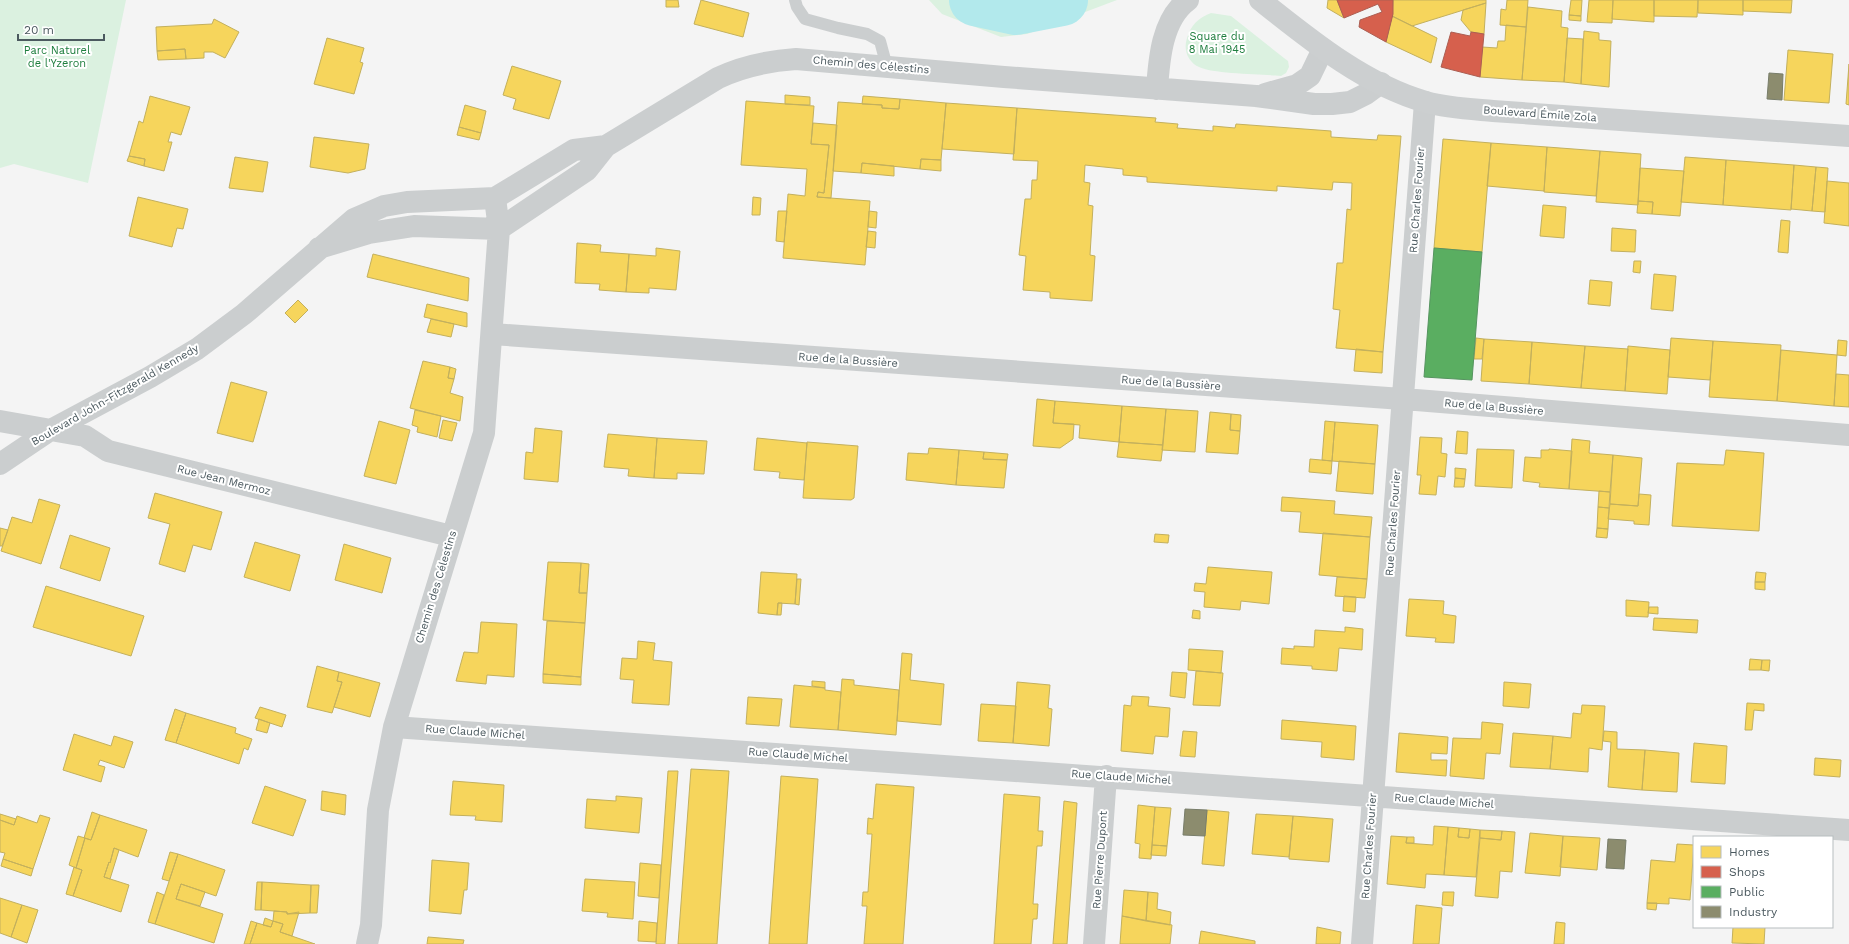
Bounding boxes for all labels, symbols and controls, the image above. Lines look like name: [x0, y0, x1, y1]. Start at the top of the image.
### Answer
scale bar: [18, 16, 104, 42]
text: 20 m: [24, 23, 54, 37]
park label: Square du 8 Mai 1945: [1189, 30, 1245, 56]
park label: Parc Naturel de l'Yzeron: [24, 44, 91, 70]
street label: Chemin des Célestins: [812, 53, 930, 77]
street label: Boulevard Émile Zola: [1483, 103, 1597, 124]
street label: Rue Charles Fourier: [1407, 146, 1427, 253]
street label: Boulevard John-Fitzgerald Kennedy: [29, 341, 201, 448]
street label: Rue de la Bussière: [798, 350, 898, 370]
street label: Rue de la Bussière: [1121, 373, 1221, 393]
street label: Rue de la Bussière: [1444, 396, 1544, 418]
street label: Rue Jean Mermoz: [176, 462, 272, 498]
street label: Rue Charles Fourier: [1383, 469, 1403, 576]
street label: Chemin des Célestins: [413, 529, 459, 645]
street label: Rue Claude Michel: [425, 722, 526, 742]
street label: Rue Claude Michel: [748, 745, 849, 765]
street label: Rue Claude Michel: [1071, 767, 1172, 787]
street label: Rue Claude Michel: [1394, 791, 1495, 811]
street label: Rue Charles Fourier: [1359, 792, 1379, 899]
street label: Rue Pierre Dupont: [1090, 810, 1110, 910]
legend: [1693, 836, 1833, 928]
text: Homes: [1729, 845, 1770, 859]
text: Shops: [1729, 865, 1765, 879]
text: Public: [1729, 885, 1765, 899]
text: Industry: [1729, 905, 1778, 919]

